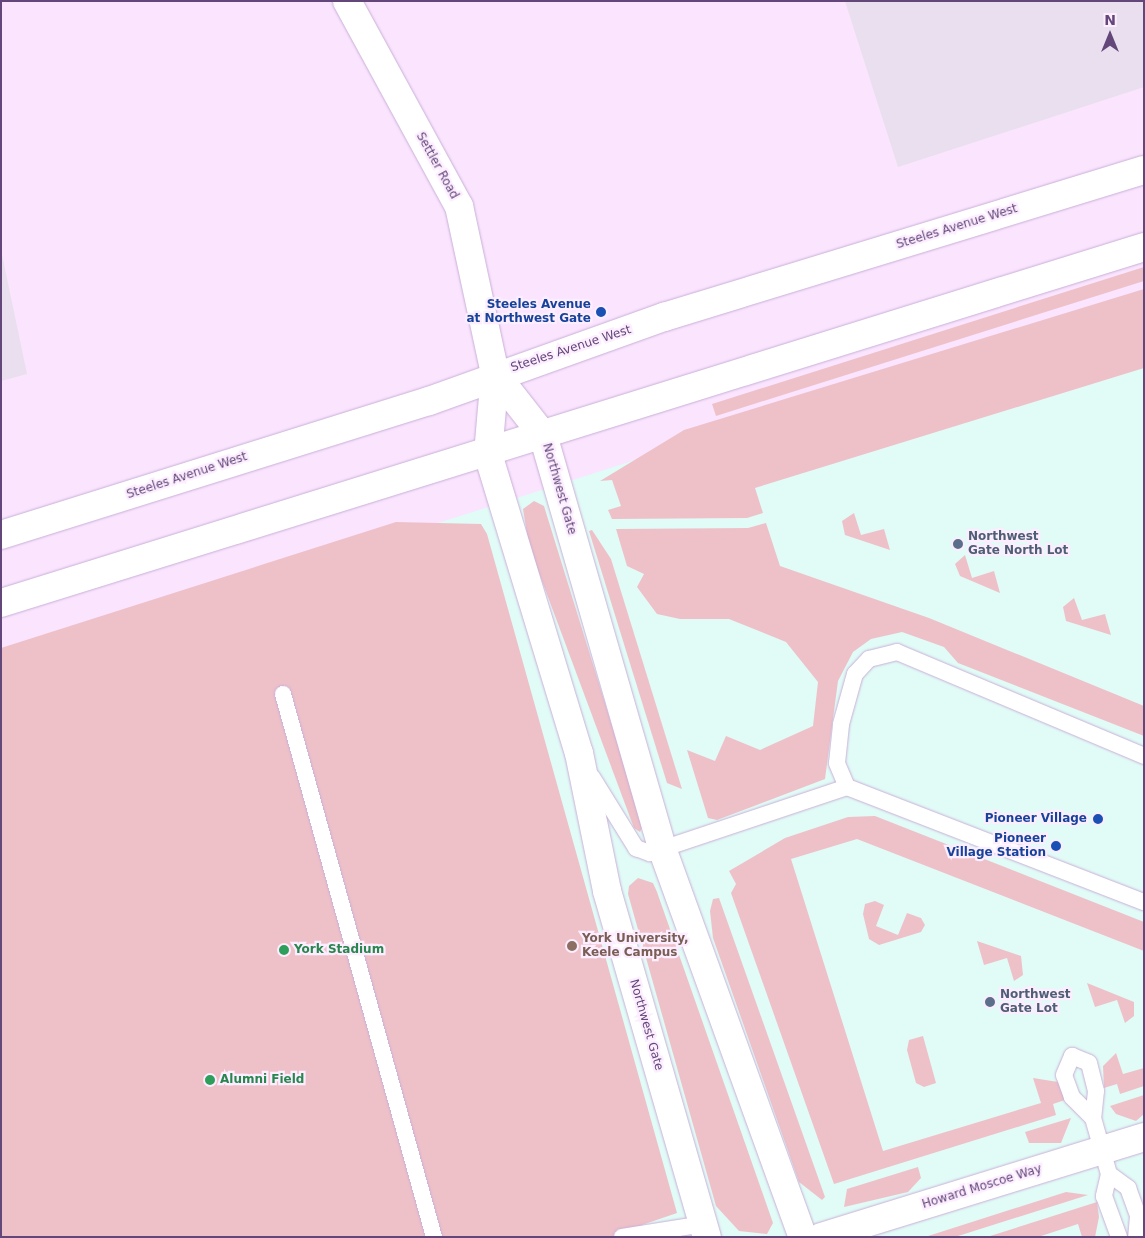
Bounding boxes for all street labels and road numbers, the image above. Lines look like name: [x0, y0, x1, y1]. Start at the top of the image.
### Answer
street label: Settler Road: [413, 130, 461, 202]
street label: Steeles Avenue West: [895, 202, 1019, 252]
street label: Steeles Avenue West: [509, 323, 633, 375]
street label: Northwest Gate: [539, 442, 579, 536]
street label: Steeles Avenue West: [125, 450, 249, 502]
street label: Northwest Gate: [626, 978, 666, 1072]
street label: Howard Moscoe Way: [920, 1162, 1044, 1212]

